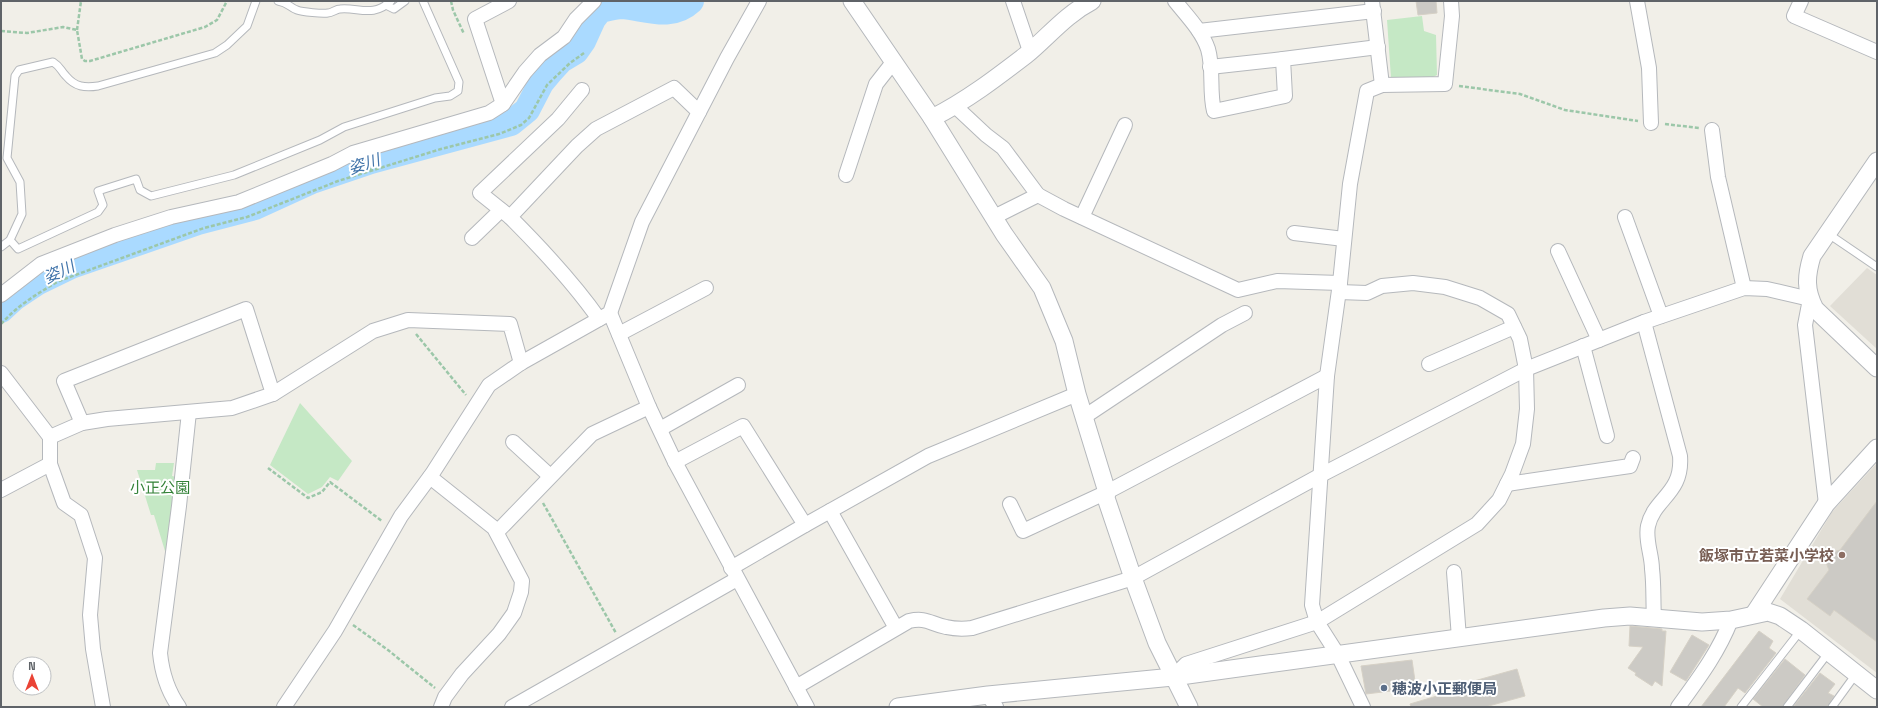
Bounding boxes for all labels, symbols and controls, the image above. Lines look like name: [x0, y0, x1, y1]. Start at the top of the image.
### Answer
water label: 姿川: [346, 148, 384, 179]
water label: 姿川: [40, 255, 80, 288]
park label: 小正公園: [130, 478, 190, 497]
place label: 飯塚市立若菜小学校: [1699, 546, 1834, 565]
marker: 飯塚市立若菜小学校: [1837, 550, 1847, 560]
north arrow: [12, 656, 52, 696]
text: N: [28, 659, 36, 673]
place label: 穂波小正郵便局: [1392, 679, 1497, 698]
marker: 穂波小正郵便局: [1379, 683, 1389, 693]

